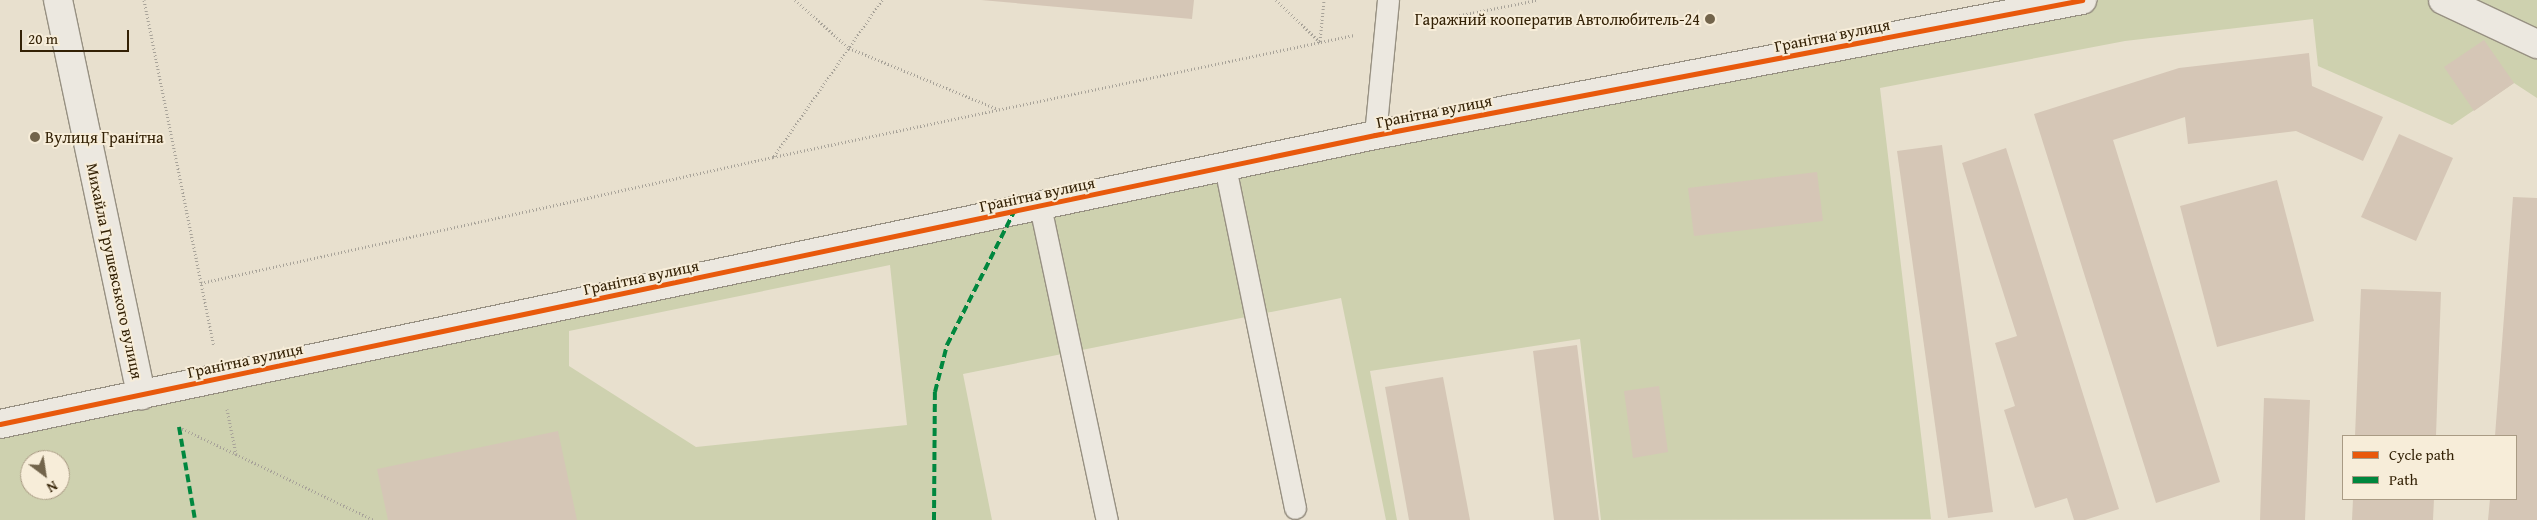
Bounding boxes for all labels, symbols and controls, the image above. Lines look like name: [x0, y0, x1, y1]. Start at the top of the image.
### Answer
place label: Гаражний кооператив Автолюбитель-24: [1415, 9, 1700, 29]
marker: Гаражний кооператив Автолюбитель-24: [1704, 13, 1716, 25]
street label: Гранітна вулиця: [1773, 14, 1891, 56]
scale bar: [22, 20, 131, 52]
text: 20 m: [28, 28, 58, 49]
street label: Гранітна вулиця: [1375, 90, 1493, 132]
place label: Вулиця Гранітна: [45, 127, 164, 147]
marker: Вулиця Гранітна: [29, 131, 41, 143]
street label: Михайла Грушевського вулиця: [83, 161, 147, 381]
street label: Гранітна вулиця: [978, 172, 1096, 216]
street label: Гранітна вулиця: [582, 255, 700, 299]
street label: Гранітна вулиця: [186, 338, 304, 382]
legend: [2342, 435, 2517, 500]
text: Cycle path: [2389, 444, 2455, 465]
north arrow: [20, 450, 70, 500]
text: Path: [2389, 469, 2418, 490]
text: N: [43, 476, 61, 498]

